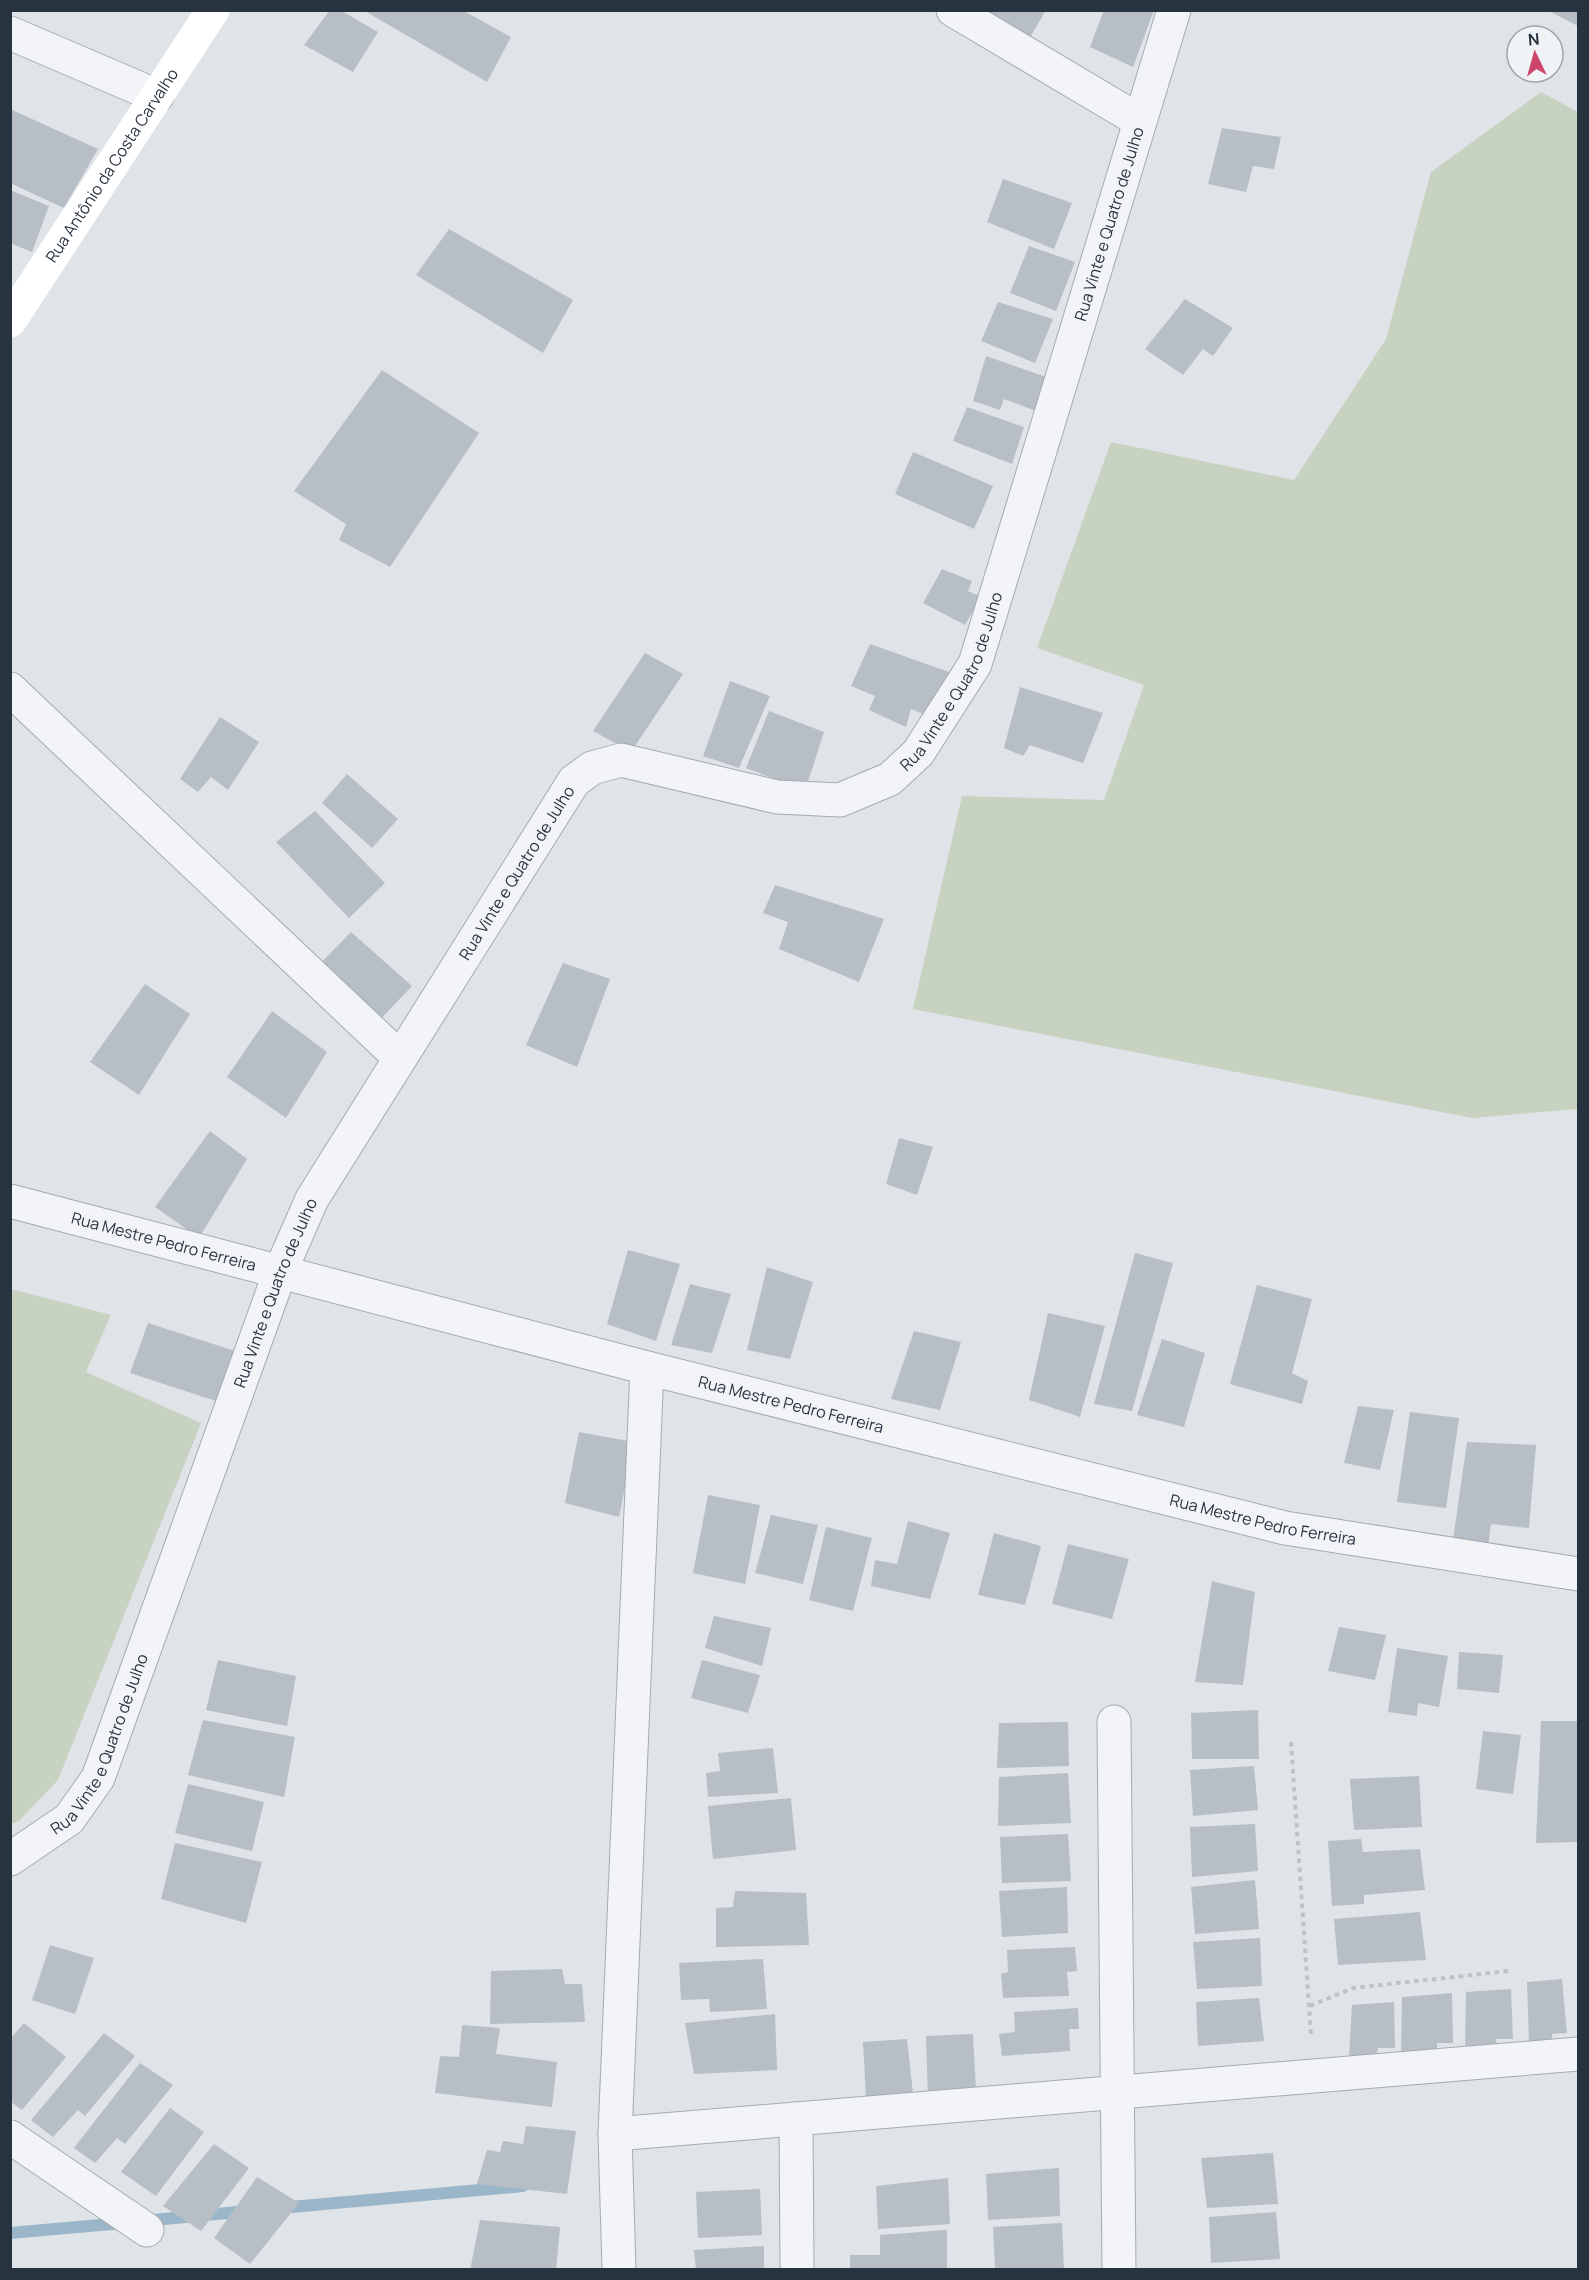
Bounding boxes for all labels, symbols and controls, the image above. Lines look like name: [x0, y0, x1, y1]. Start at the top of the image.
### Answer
north arrow: [1505, 24, 1565, 84]
text: N: [1527, 28, 1540, 51]
street label: Rua Antônio da Costa Carvalho: [40, 64, 183, 267]
street label: Rua Vinte e Quatro de Julho: [1069, 124, 1149, 324]
street label: Rua Vinte e Quatro de Julho: [895, 589, 1007, 776]
street label: Rua Vinte e Quatro de Julho: [454, 781, 579, 964]
street label: Rua Vinte e Quatro de Julho: [228, 1195, 322, 1391]
street label: Rua Mestre Pedro Ferreira: [69, 1207, 259, 1276]
street label: Rua Mestre Pedro Ferreira: [696, 1370, 886, 1438]
street label: Rua Mestre Pedro Ferreira: [1167, 1489, 1358, 1550]
street label: Rua Vinte e Quatro de Julho: [46, 1651, 153, 1839]

